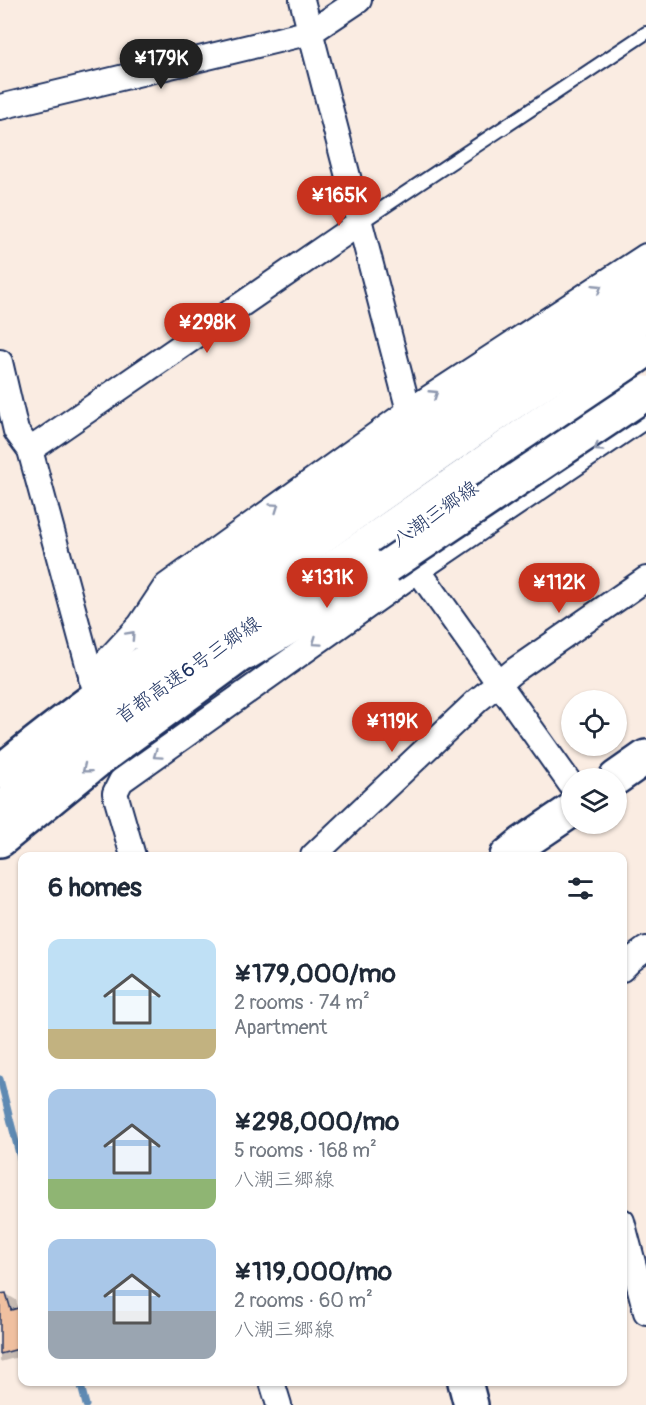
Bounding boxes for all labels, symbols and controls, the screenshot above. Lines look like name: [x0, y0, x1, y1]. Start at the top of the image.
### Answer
pin: ¥179K: [119, 39, 203, 90]
text: ¥179K: [134, 46, 188, 71]
pin: ¥165K: [297, 176, 381, 227]
text: ¥165K: [311, 183, 367, 208]
one-way arrow: [591, 284, 602, 295]
pin: ¥298K: [165, 303, 249, 354]
text: ¥298K: [178, 310, 236, 335]
one-way arrow: [428, 391, 439, 402]
one-way arrow: [593, 441, 604, 452]
street label: 八潮三郷線: [387, 475, 483, 553]
one-way arrow: [268, 503, 279, 514]
pin: ¥131K: [285, 558, 369, 609]
pin: ¥112K: [517, 563, 601, 614]
text: ¥131K: [301, 565, 353, 590]
text: ¥112K: [533, 570, 585, 595]
street label: 首都高速6号三郷線: [111, 611, 265, 729]
one-way arrow: [124, 631, 135, 642]
one-way arrow: [312, 635, 323, 646]
map controls: [561, 690, 627, 834]
button: locate: [561, 690, 627, 756]
pin: ¥119K: [350, 702, 434, 753]
text: ¥119K: [366, 709, 418, 734]
one-way arrow: [153, 748, 164, 759]
one-way arrow: [82, 762, 93, 773]
button: layers: [561, 768, 627, 834]
text: 6 homes: [48, 872, 142, 904]
icon: filters: [564, 872, 597, 905]
text: ¥179,000/mo: [234, 958, 396, 990]
icon: home: [96, 963, 168, 1035]
text: 2 rooms · 74 m²: [234, 990, 370, 1015]
text: Apartment: [234, 1015, 327, 1040]
text: ¥298,000/mo: [234, 1106, 399, 1138]
icon: home: [96, 1113, 168, 1185]
text: 5 rooms · 168 m²: [234, 1138, 377, 1163]
text: 八潮三郷線: [234, 1167, 334, 1192]
text: ¥119,000/mo: [234, 1256, 392, 1288]
icon: home: [96, 1263, 168, 1335]
text: 2 rooms · 60 m²: [234, 1288, 373, 1313]
text: 八潮三郷線: [234, 1317, 334, 1342]

